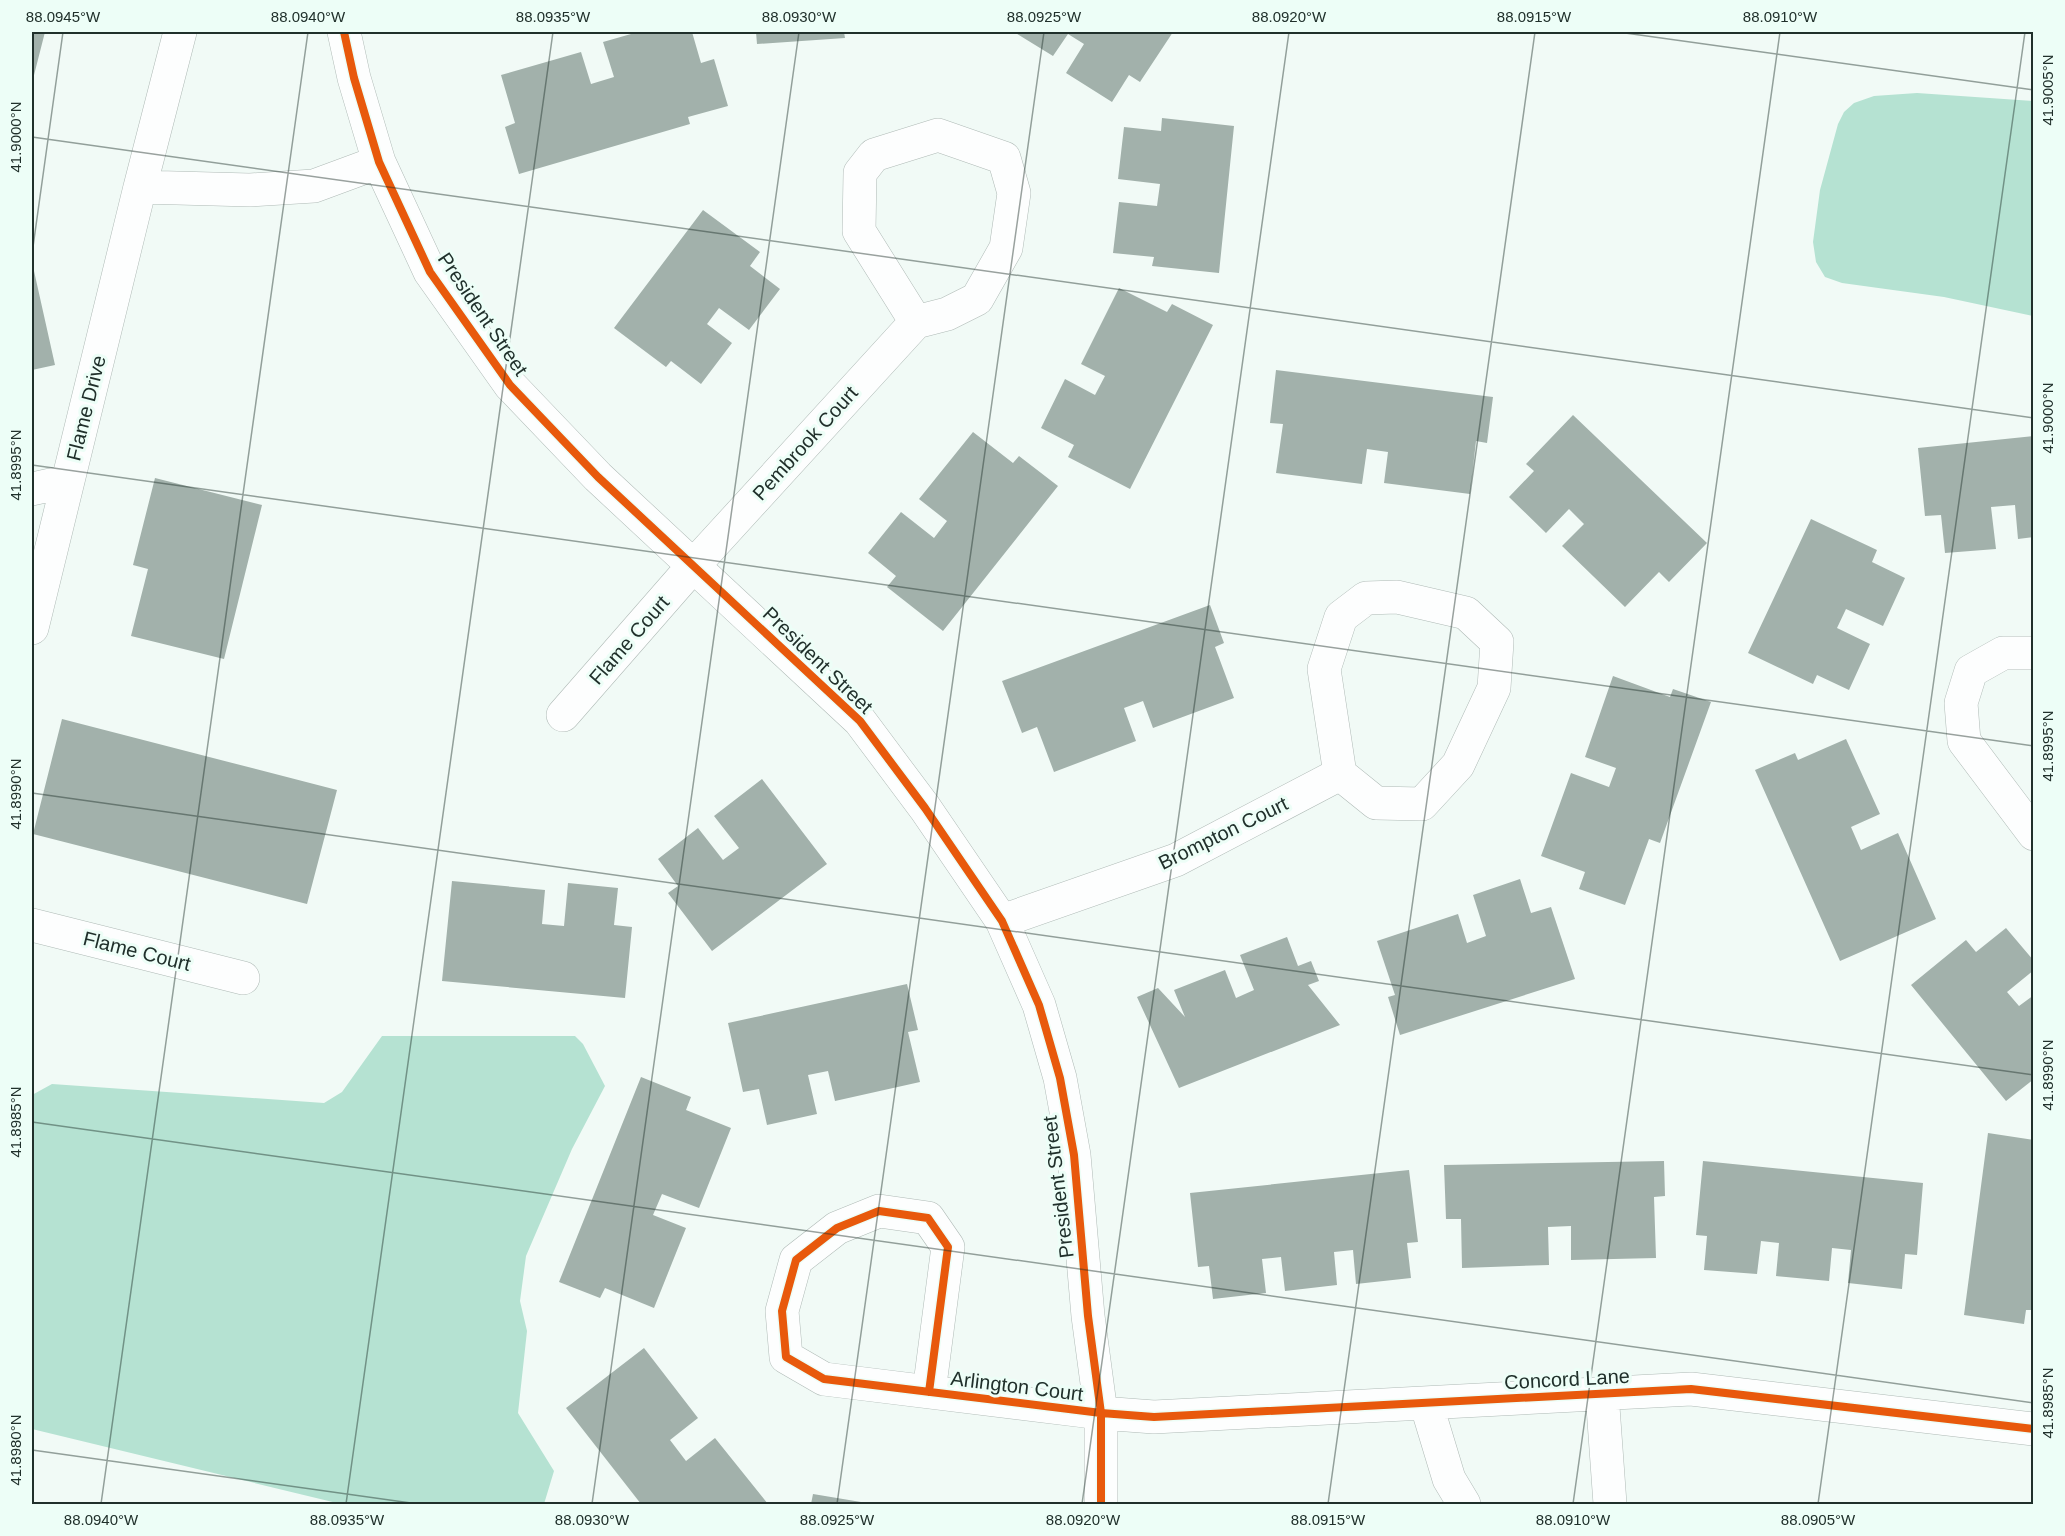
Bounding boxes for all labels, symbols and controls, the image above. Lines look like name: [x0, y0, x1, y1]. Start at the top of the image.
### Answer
text: 88.0945°W: [26, 8, 101, 25]
text: 88.0940°W: [271, 8, 346, 25]
text: 88.0935°W: [516, 8, 591, 25]
text: 88.0930°W: [762, 8, 837, 25]
text: 88.0925°W: [1007, 8, 1082, 25]
text: 88.0920°W: [1252, 8, 1327, 25]
text: 88.0915°W: [1497, 8, 1572, 25]
text: 88.0910°W: [1743, 8, 1818, 25]
text: 41.9005°N: [2039, 54, 2056, 126]
text: 41.9000°N: [7, 101, 24, 173]
street label: President Street: [434, 248, 532, 380]
street label: Flame Drive: [62, 353, 110, 463]
street label: Pembrook Court: [748, 381, 862, 504]
text: 41.9000°N: [2039, 382, 2056, 454]
text: 41.8995°N: [7, 429, 24, 501]
street label: Flame Court: [585, 591, 674, 689]
street label: President Street: [759, 602, 878, 718]
text: 41.8995°N: [2039, 710, 2056, 782]
text: 41.8990°N: [7, 758, 24, 830]
street label: Brompton Court: [1155, 792, 1292, 874]
street label: Flame Court: [81, 927, 193, 975]
text: 41.8990°N: [2039, 1039, 2056, 1111]
text: 41.8985°N: [7, 1086, 24, 1158]
street label: President Street: [1038, 1114, 1078, 1260]
street label: Concord Lane: [1504, 1365, 1630, 1393]
street label: Arlington Court: [949, 1367, 1085, 1405]
text: 41.8985°N: [2039, 1367, 2056, 1439]
text: 41.8980°N: [7, 1414, 24, 1486]
text: 88.0940°W: [64, 1511, 139, 1528]
text: 88.0935°W: [310, 1511, 385, 1528]
text: 88.0930°W: [555, 1511, 630, 1528]
text: 88.0925°W: [800, 1511, 875, 1528]
text: 88.0920°W: [1046, 1511, 1121, 1528]
text: 88.0915°W: [1291, 1511, 1366, 1528]
text: 88.0910°W: [1536, 1511, 1611, 1528]
text: 88.0905°W: [1781, 1511, 1856, 1528]

